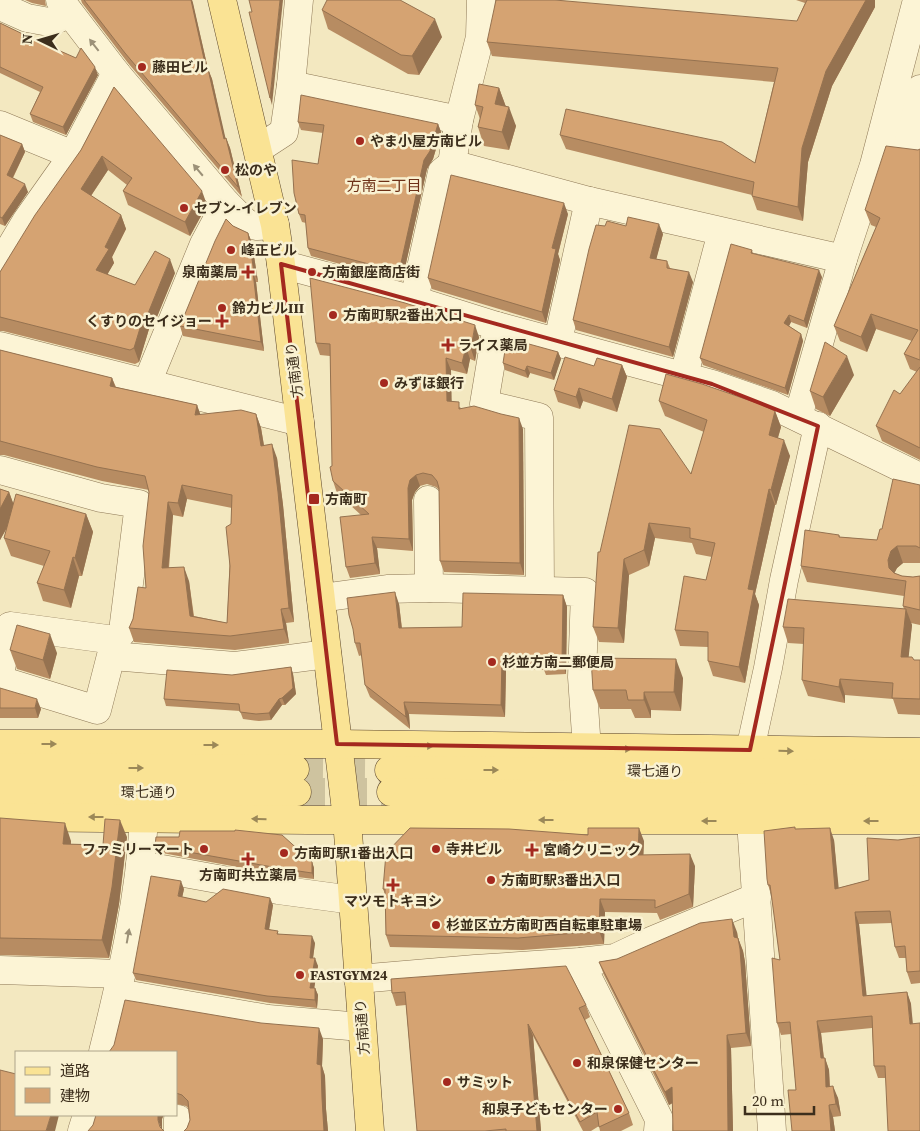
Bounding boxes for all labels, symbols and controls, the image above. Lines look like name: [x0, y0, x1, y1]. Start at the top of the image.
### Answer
north arrow: [15, 15, 65, 65]
text: N: [17, 33, 37, 45]
one-way arrow: [89, 39, 100, 52]
place label: 藤田ビル: [152, 57, 208, 77]
marker: 藤田ビル: [136, 61, 148, 73]
place label: やま小屋方南ビル: [370, 131, 482, 151]
marker: やま小屋方南ビル: [354, 135, 366, 147]
place label: 松のや: [235, 160, 277, 180]
marker: 松のや: [219, 164, 231, 176]
one-way arrow: [192, 165, 204, 177]
district label: 方南二丁目: [346, 175, 422, 196]
place label: セブン-イレブン: [194, 198, 297, 218]
marker: セブン-イレブン: [178, 202, 190, 214]
place label: 峰正ビル: [241, 240, 297, 260]
marker: 峰正ビル: [225, 244, 237, 256]
place label: 泉南薬局: [182, 262, 238, 282]
place label: 方南銀座商店街: [322, 262, 420, 282]
marker: 泉南薬局: [242, 266, 254, 278]
marker: 方南銀座商店街: [306, 266, 318, 278]
place label: 鈴力ビルIII: [232, 298, 304, 318]
marker: 鈴力ビルIII: [216, 302, 228, 314]
place label: 方南町駅2番出入口: [343, 305, 463, 325]
marker: 方南町駅2番出入口: [327, 309, 339, 321]
place label: くすりのセイジョー: [86, 311, 212, 331]
marker: くすりのセイジョー: [216, 315, 228, 327]
place label: ライス薬局: [458, 335, 528, 355]
marker: ライス薬局: [442, 339, 454, 351]
street label: 方南通り: [281, 341, 307, 399]
place label: みずほ銀行: [394, 373, 464, 393]
marker: みずほ銀行: [378, 377, 390, 389]
place label: 方南町: [325, 489, 367, 509]
marker: 方南町: [307, 492, 321, 506]
place label: 杉並方南二郵便局: [502, 652, 614, 672]
marker: 杉並方南二郵便局: [486, 656, 498, 668]
one-way arrow: [41, 740, 57, 748]
one-way arrow: [203, 741, 219, 749]
one-way arrow: [419, 742, 435, 750]
one-way arrow: [616, 745, 632, 753]
one-way arrow: [779, 747, 795, 755]
street label: 環七通り: [627, 761, 683, 781]
one-way arrow: [128, 764, 144, 772]
one-way arrow: [483, 766, 499, 774]
street label: 環七通り: [121, 782, 177, 802]
one-way arrow: [88, 813, 104, 821]
one-way arrow: [251, 815, 267, 823]
one-way arrow: [538, 816, 554, 824]
one-way arrow: [701, 817, 717, 825]
one-way arrow: [863, 817, 879, 825]
place label: ファミリーマート: [82, 839, 194, 859]
place label: 寺井ビル: [446, 839, 502, 859]
place label: 宮崎クリニック: [543, 840, 641, 860]
marker: ファミリーマート: [198, 843, 210, 855]
place label: 方南町駅1番出入口: [294, 843, 414, 863]
marker: 寺井ビル: [430, 843, 442, 855]
marker: 宮崎クリニック: [525, 843, 539, 857]
marker: 方南町駅1番出入口: [278, 847, 290, 859]
marker: 方南町共立薬局: [242, 853, 254, 865]
place label: 方南町共立薬局: [199, 865, 297, 885]
place label: 方南町駅3番出入口: [501, 870, 621, 890]
marker: 方南町駅3番出入口: [485, 874, 497, 886]
marker: マツモトキヨシ: [387, 879, 399, 891]
place label: マツモトキヨシ: [344, 891, 442, 911]
place label: 杉並区立方南町西自転車駐車場: [446, 915, 642, 935]
marker: 杉並区立方南町西自転車駐車場: [430, 919, 442, 931]
one-way arrow: [124, 928, 132, 944]
place label: FASTGYM24: [310, 965, 388, 985]
marker: FASTGYM24: [294, 969, 306, 981]
street label: 方南通り: [350, 998, 374, 1056]
legend: [15, 1051, 178, 1116]
place label: 和泉保健センター: [587, 1053, 699, 1073]
marker: 和泉保健センター: [571, 1057, 583, 1069]
text: 道路: [60, 1060, 90, 1081]
place label: サミット: [457, 1072, 513, 1092]
marker: サミット: [441, 1076, 453, 1088]
scale bar: [745, 1084, 814, 1116]
text: 建物: [60, 1085, 90, 1106]
text: 20 m: [752, 1090, 784, 1111]
place label: 和泉子どもセンター: [482, 1099, 608, 1119]
marker: 和泉子どもセンター: [612, 1103, 624, 1115]

